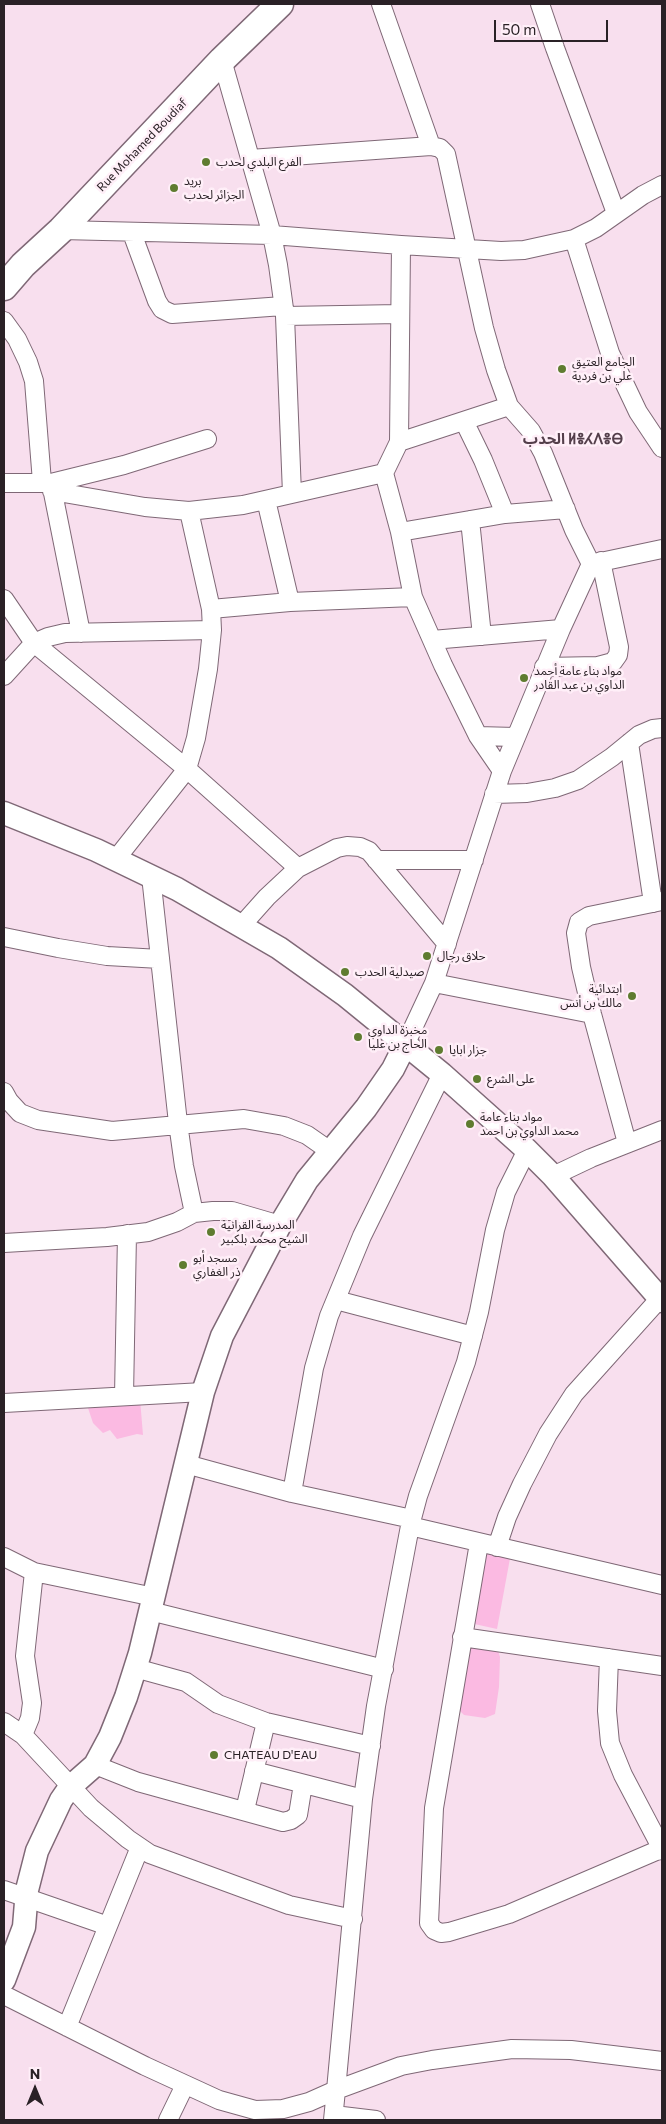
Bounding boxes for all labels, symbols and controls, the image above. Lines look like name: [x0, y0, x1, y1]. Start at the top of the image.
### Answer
scale bar: [496, 10, 610, 42]
text: 50 m: [502, 20, 536, 38]
street label: Rue Mohamed Boudiaf: [94, 95, 190, 195]
place label: الفرع البلدي لحدب: [216, 155, 302, 169]
marker: الفرع البلدي لحدب: [200, 156, 212, 168]
place label: بريد الجزائر لحدب: [184, 174, 244, 202]
marker: بريد الجزائر لحدب: [168, 182, 180, 194]
place label: الجامع العتيق علي بن فردية: [572, 355, 635, 383]
marker: الجامع العتيق علي بن فردية: [556, 363, 568, 375]
district label: الحدب ⵍⴻⵃⴷⴻⴱ: [523, 430, 623, 448]
place label: مواد بناء عامة أحمد الداوي بن عبد القادر: [534, 664, 625, 692]
marker: مواد بناء عامة أحمد الداوي بن عبد القادر: [518, 672, 530, 684]
place label: حلاق رجال: [437, 949, 486, 963]
marker: حلاق رجال: [421, 950, 433, 962]
place label: صيدلية الحدب: [355, 965, 424, 979]
marker: صيدلية الحدب: [339, 966, 351, 978]
place label: ابتدائية مالك بن أنس: [560, 982, 622, 1010]
marker: ابتدائية مالك بن أنس: [626, 990, 638, 1002]
place label: مخبزة الداوي الحاج بن عليا: [368, 1023, 427, 1051]
marker: مخبزة الداوي الحاج بن عليا: [352, 1031, 364, 1043]
place label: جزار ابايا: [449, 1043, 487, 1057]
marker: جزار ابايا: [433, 1044, 445, 1056]
place label: على الشرع: [487, 1072, 535, 1086]
marker: على الشرع: [471, 1073, 483, 1085]
place label: مواد بناء عامة محمد الداوي بن احمد: [480, 1110, 579, 1138]
marker: مواد بناء عامة محمد الداوي بن احمد: [464, 1118, 476, 1130]
place label: المدرسة القرانية الشيح محمد بلكبير: [221, 1218, 308, 1246]
marker: المدرسة القرانية الشيح محمد بلكبير: [205, 1226, 217, 1238]
place label: مسجد أبو ذر الغفاري: [193, 1251, 241, 1279]
marker: مسجد أبو ذر الغفاري: [177, 1259, 189, 1271]
place label: CHATEAU D'EAU: [224, 1748, 317, 1762]
marker: CHATEAU D'EAU: [208, 1749, 220, 1761]
north arrow: [10, 2064, 60, 2114]
text: N: [30, 2065, 40, 2082]

